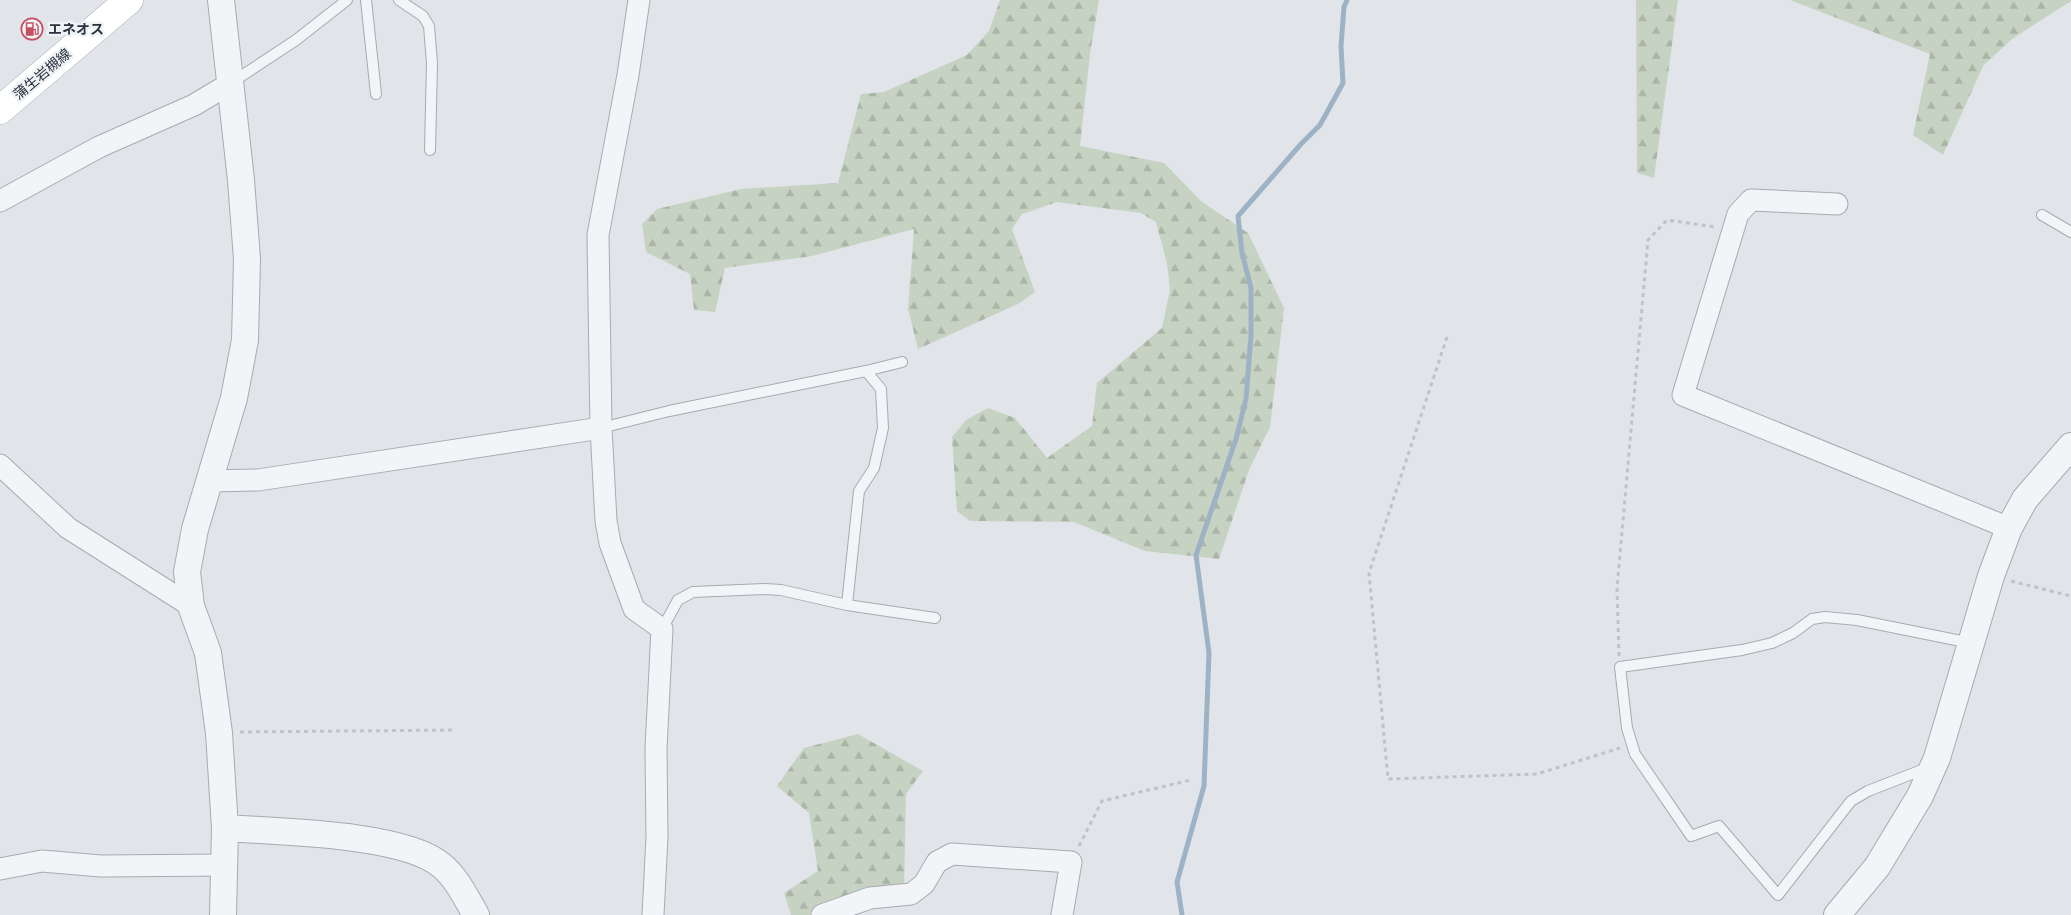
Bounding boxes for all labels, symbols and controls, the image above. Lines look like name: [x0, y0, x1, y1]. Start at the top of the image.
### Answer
fuel station icon: エネオス: [20, 17, 44, 41]
place label: エネオス: [48, 21, 104, 37]
street label: 蒲生岩槻線: [10, 45, 74, 103]

